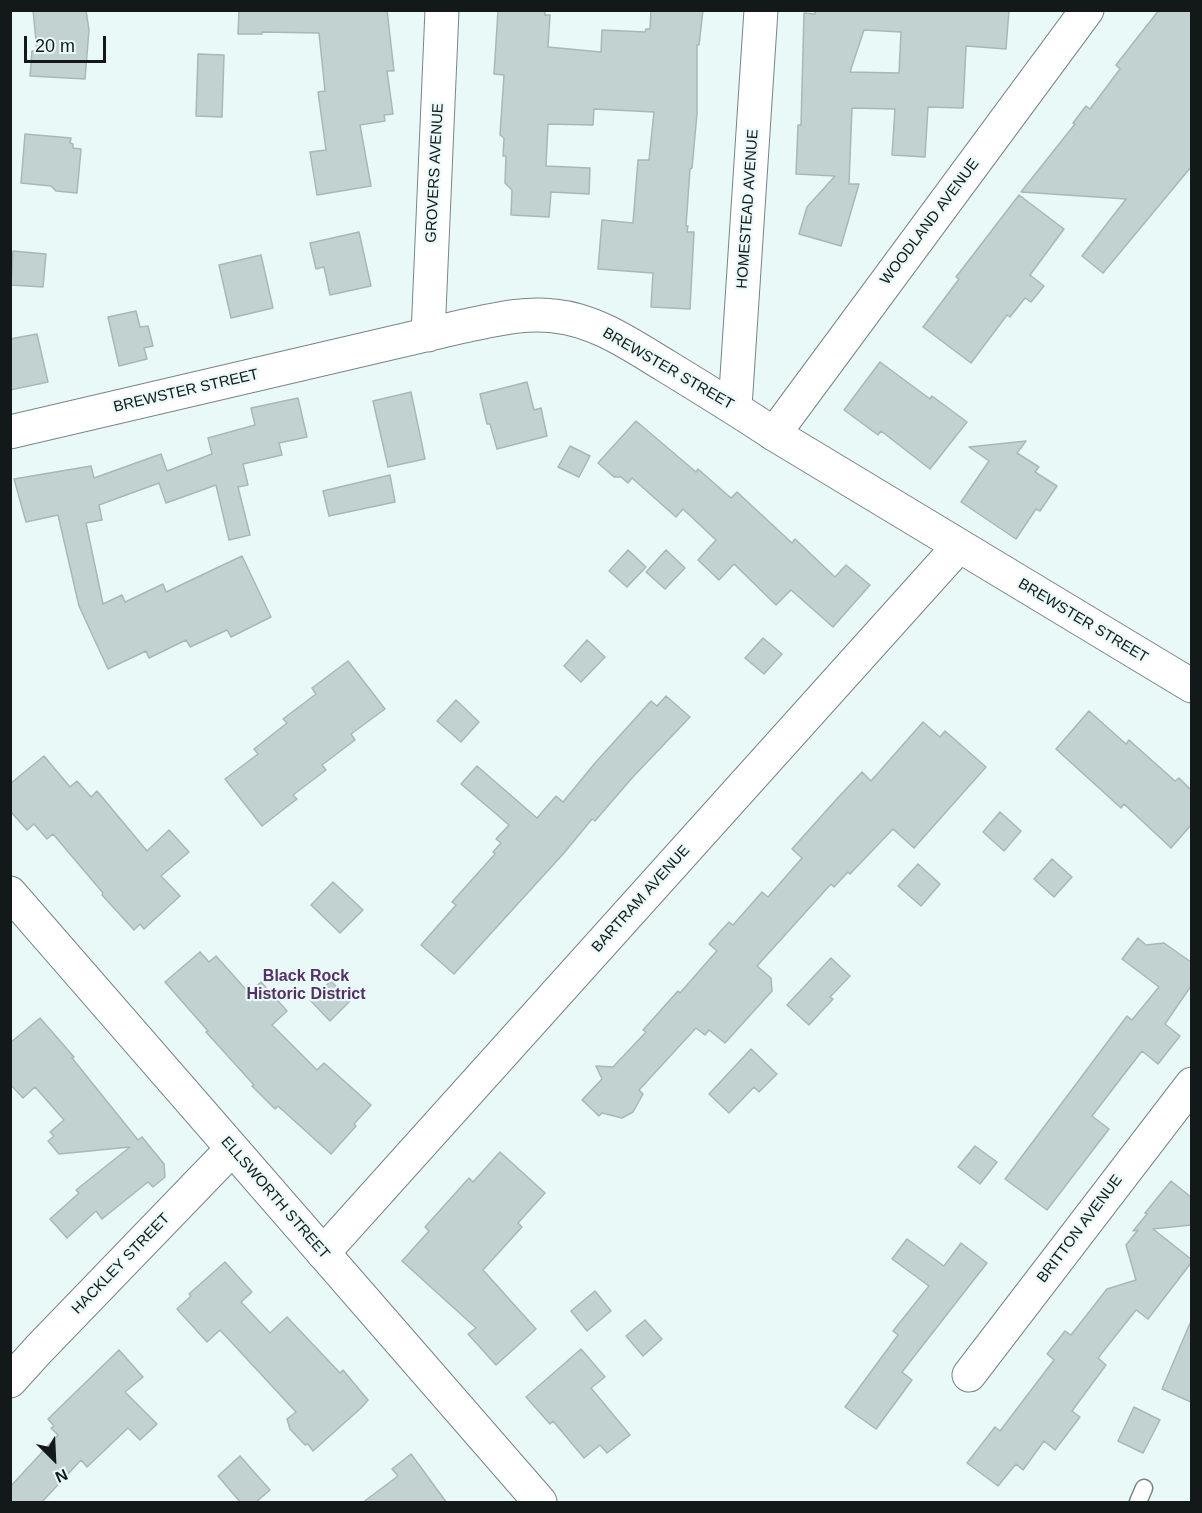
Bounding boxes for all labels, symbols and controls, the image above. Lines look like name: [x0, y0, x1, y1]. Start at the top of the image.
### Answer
scale bar: [27, 24, 110, 62]
text: 20 m: [35, 36, 75, 56]
street label: GROVERS AVENUE: [422, 103, 448, 243]
street label: HOMESTEAD AVENUE: [733, 129, 763, 289]
street label: WOODLAND AVENUE: [877, 155, 983, 289]
street label: BREWSTER STREET: [599, 324, 737, 414]
street label: BREWSTER STREET: [112, 366, 260, 416]
street label: BREWSTER STREET: [1015, 575, 1151, 667]
street label: BARTRAM AVENUE: [588, 842, 694, 956]
district label: Black Rock Historic District: [246, 967, 366, 1005]
street label: ELLSWORTH STREET: [217, 1133, 333, 1263]
street label: BRITTON AVENUE: [1034, 1172, 1126, 1286]
street label: HACKLEY STREET: [68, 1210, 174, 1318]
north arrow: [24, 1429, 84, 1489]
text: N: [53, 1466, 70, 1486]

